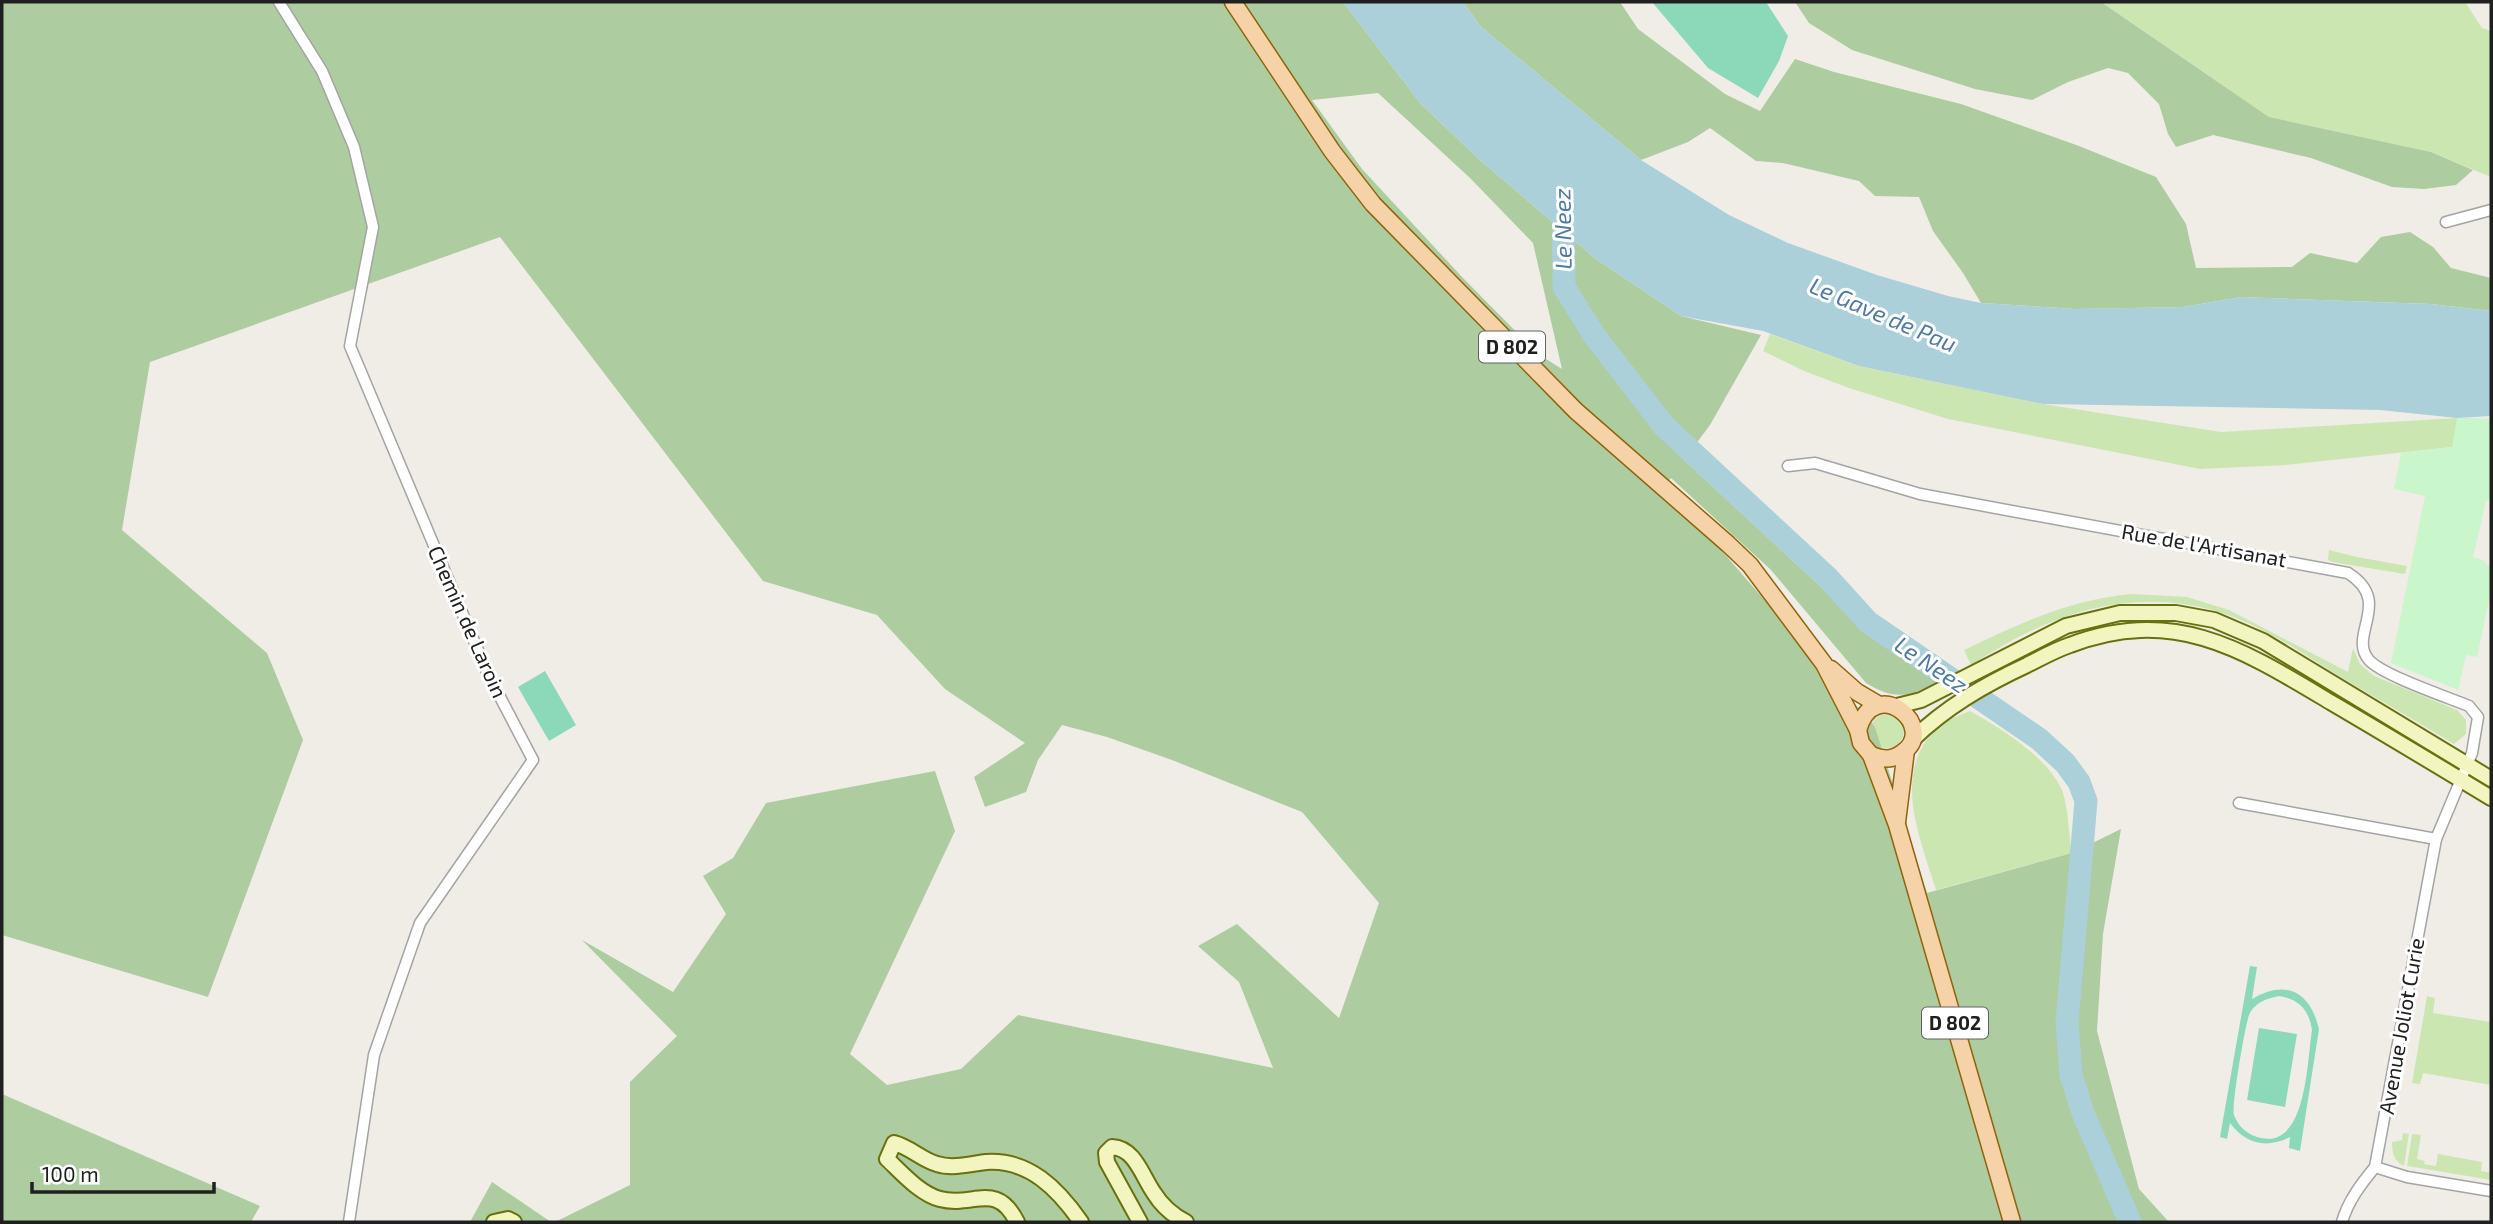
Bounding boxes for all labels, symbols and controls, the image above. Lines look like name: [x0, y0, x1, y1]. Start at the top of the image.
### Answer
water label: Le Neez: [1547, 188, 1577, 270]
water label: Le Gave de Pau: [1806, 271, 1961, 358]
road number: D 802: [1479, 332, 1545, 362]
street label: Rue de l'Artisanat: [2120, 518, 2289, 571]
street label: Chemin de Laroin: [424, 542, 513, 701]
water label: Le Neez: [1890, 630, 1974, 699]
street label: Avenue Joliot Curie: [2373, 936, 2428, 1116]
road number: D 802: [1922, 1007, 1988, 1038]
scale bar: [32, 1150, 214, 1194]
text: 100 m: [42, 1161, 99, 1186]

